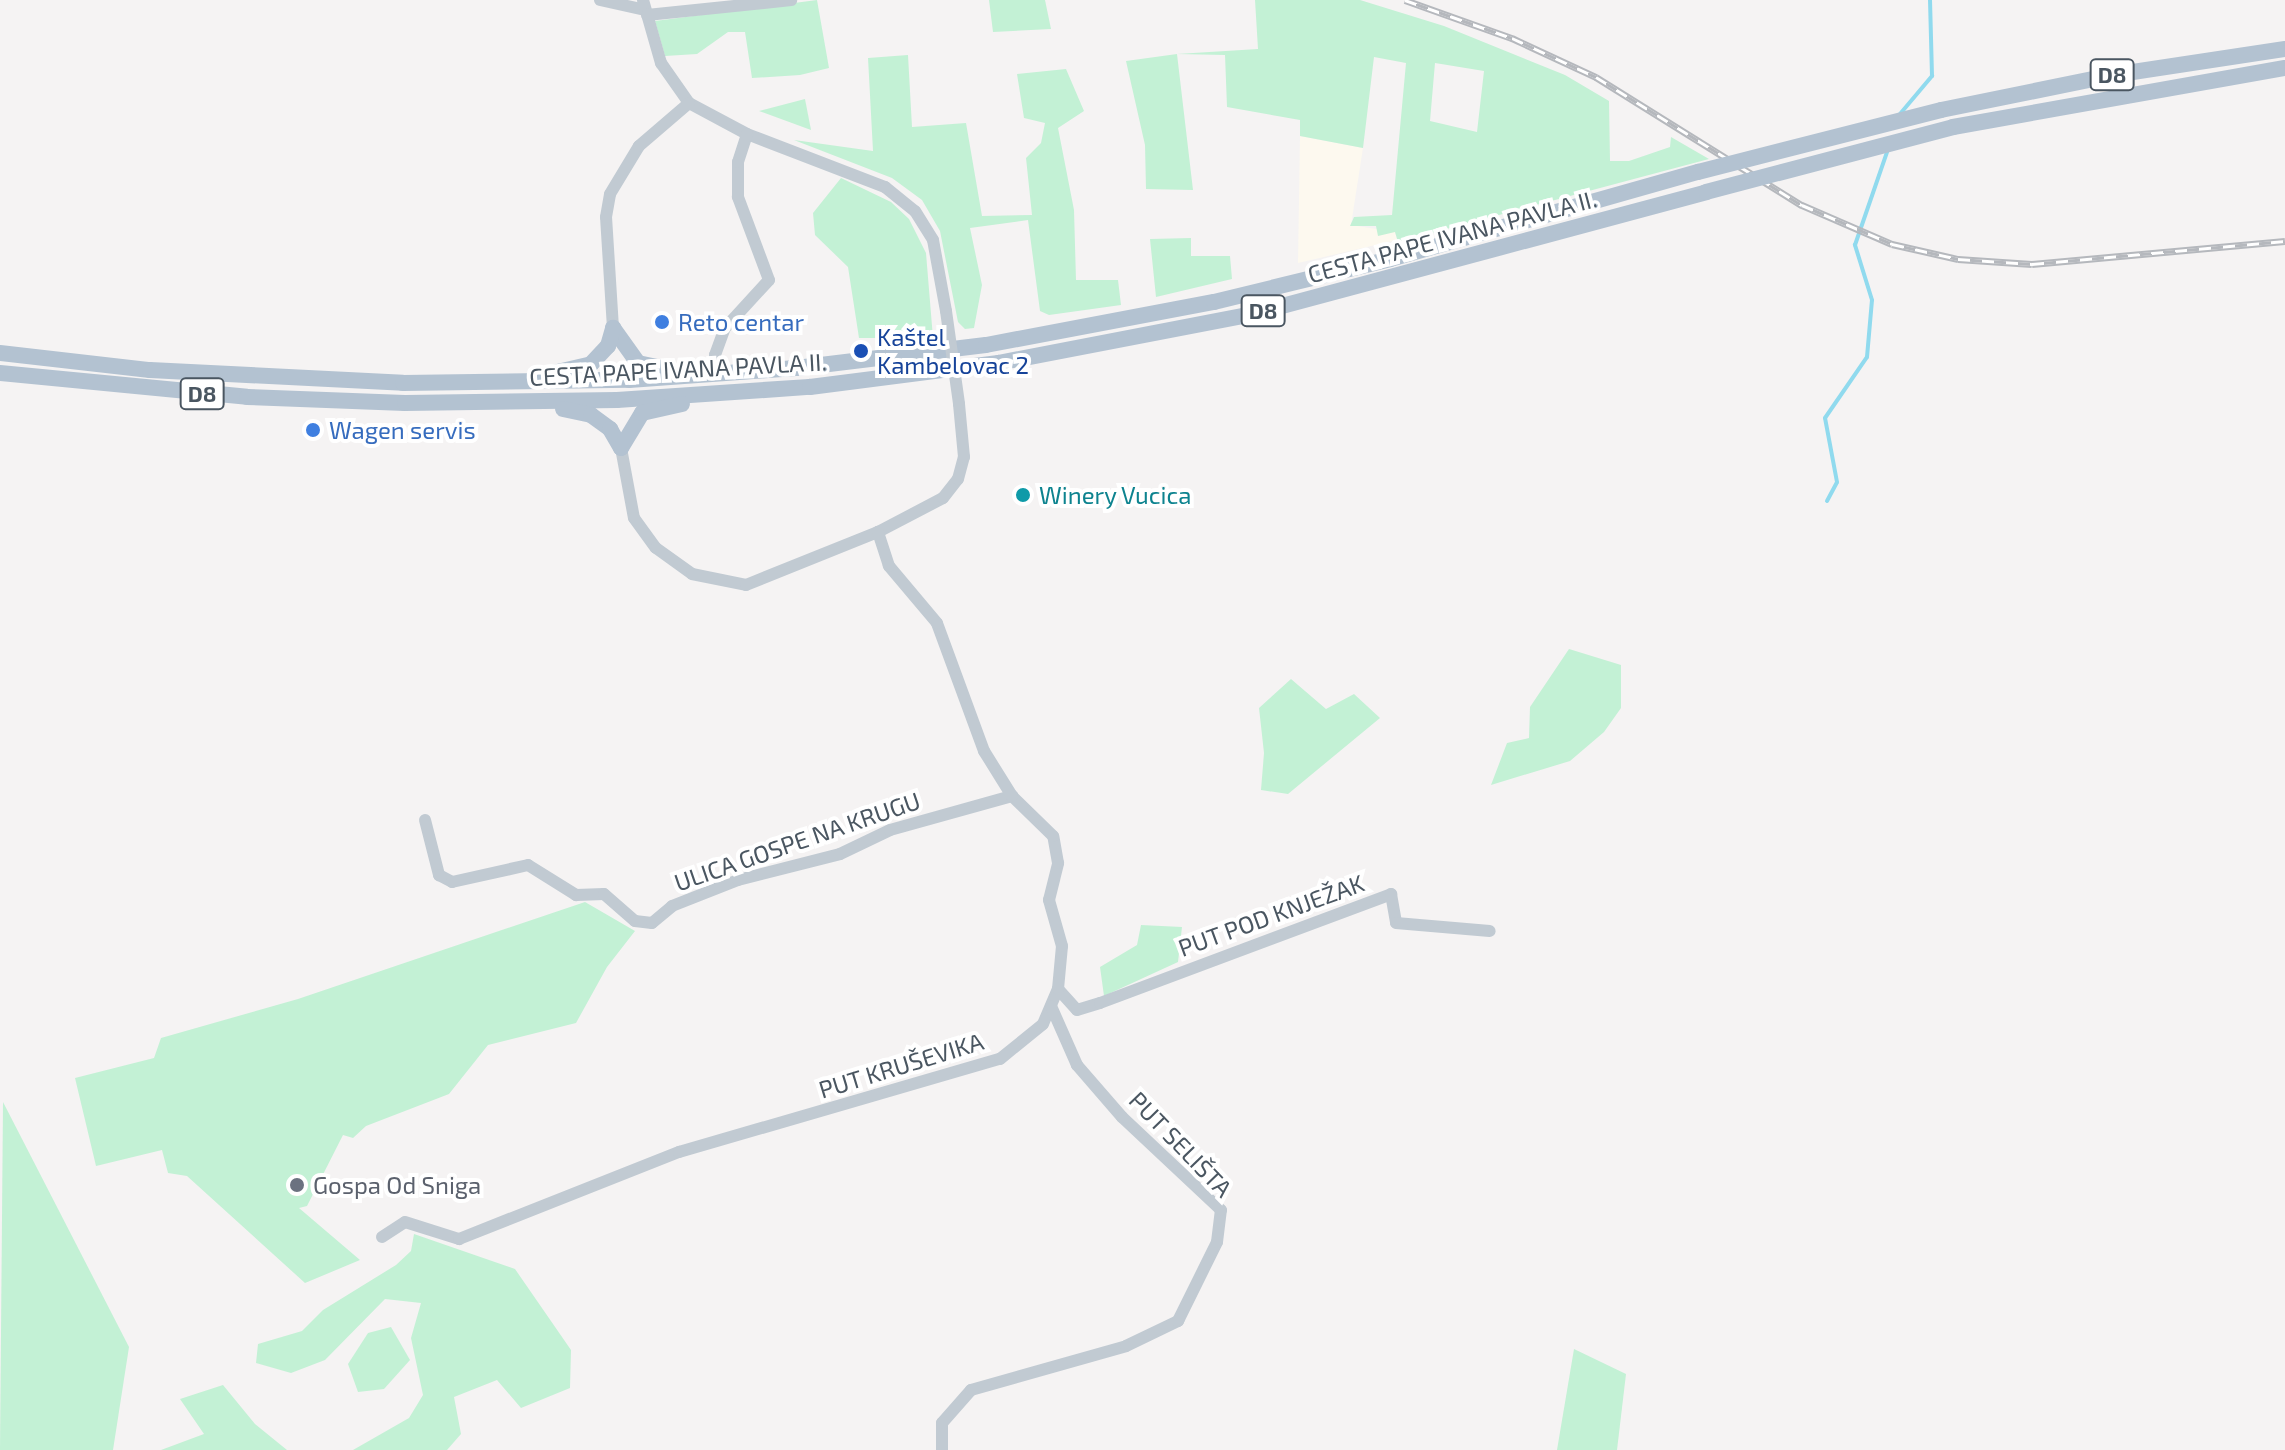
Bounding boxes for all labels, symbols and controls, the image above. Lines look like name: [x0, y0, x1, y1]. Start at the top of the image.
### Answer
road number: D8: [2088, 57, 2136, 93]
street label: CESTA PAPE IVANA PAVLA II.: [1304, 183, 1600, 289]
road number: D8: [1239, 293, 1287, 329]
place label: Reto centar: [678, 308, 804, 336]
marker: Reto centar: [653, 313, 671, 331]
place label: Kaštel Kambelovac 2: [877, 323, 1029, 379]
marker: Kaštel Kambelovac 2: [852, 342, 870, 360]
street label: CESTA PAPE IVANA PAVLA II.: [528, 347, 828, 391]
road number: D8: [178, 376, 226, 412]
place label: Wagen servis: [329, 416, 476, 444]
marker: Wagen servis: [304, 421, 322, 439]
place label: Winery Vucica: [1039, 481, 1193, 509]
marker: Winery Vucica: [1014, 486, 1032, 504]
street label: ULICA GOSPE NA KRUGU: [670, 785, 924, 897]
street label: PUT POD KNJEŽAK: [1174, 868, 1368, 962]
street label: PUT KRUŠEVIKA: [815, 1026, 987, 1104]
street label: PUT SELIŠTA: [1123, 1085, 1239, 1203]
place label: Gospa Od Sniga: [313, 1171, 481, 1199]
marker: Gospa Od Sniga: [288, 1176, 306, 1194]

